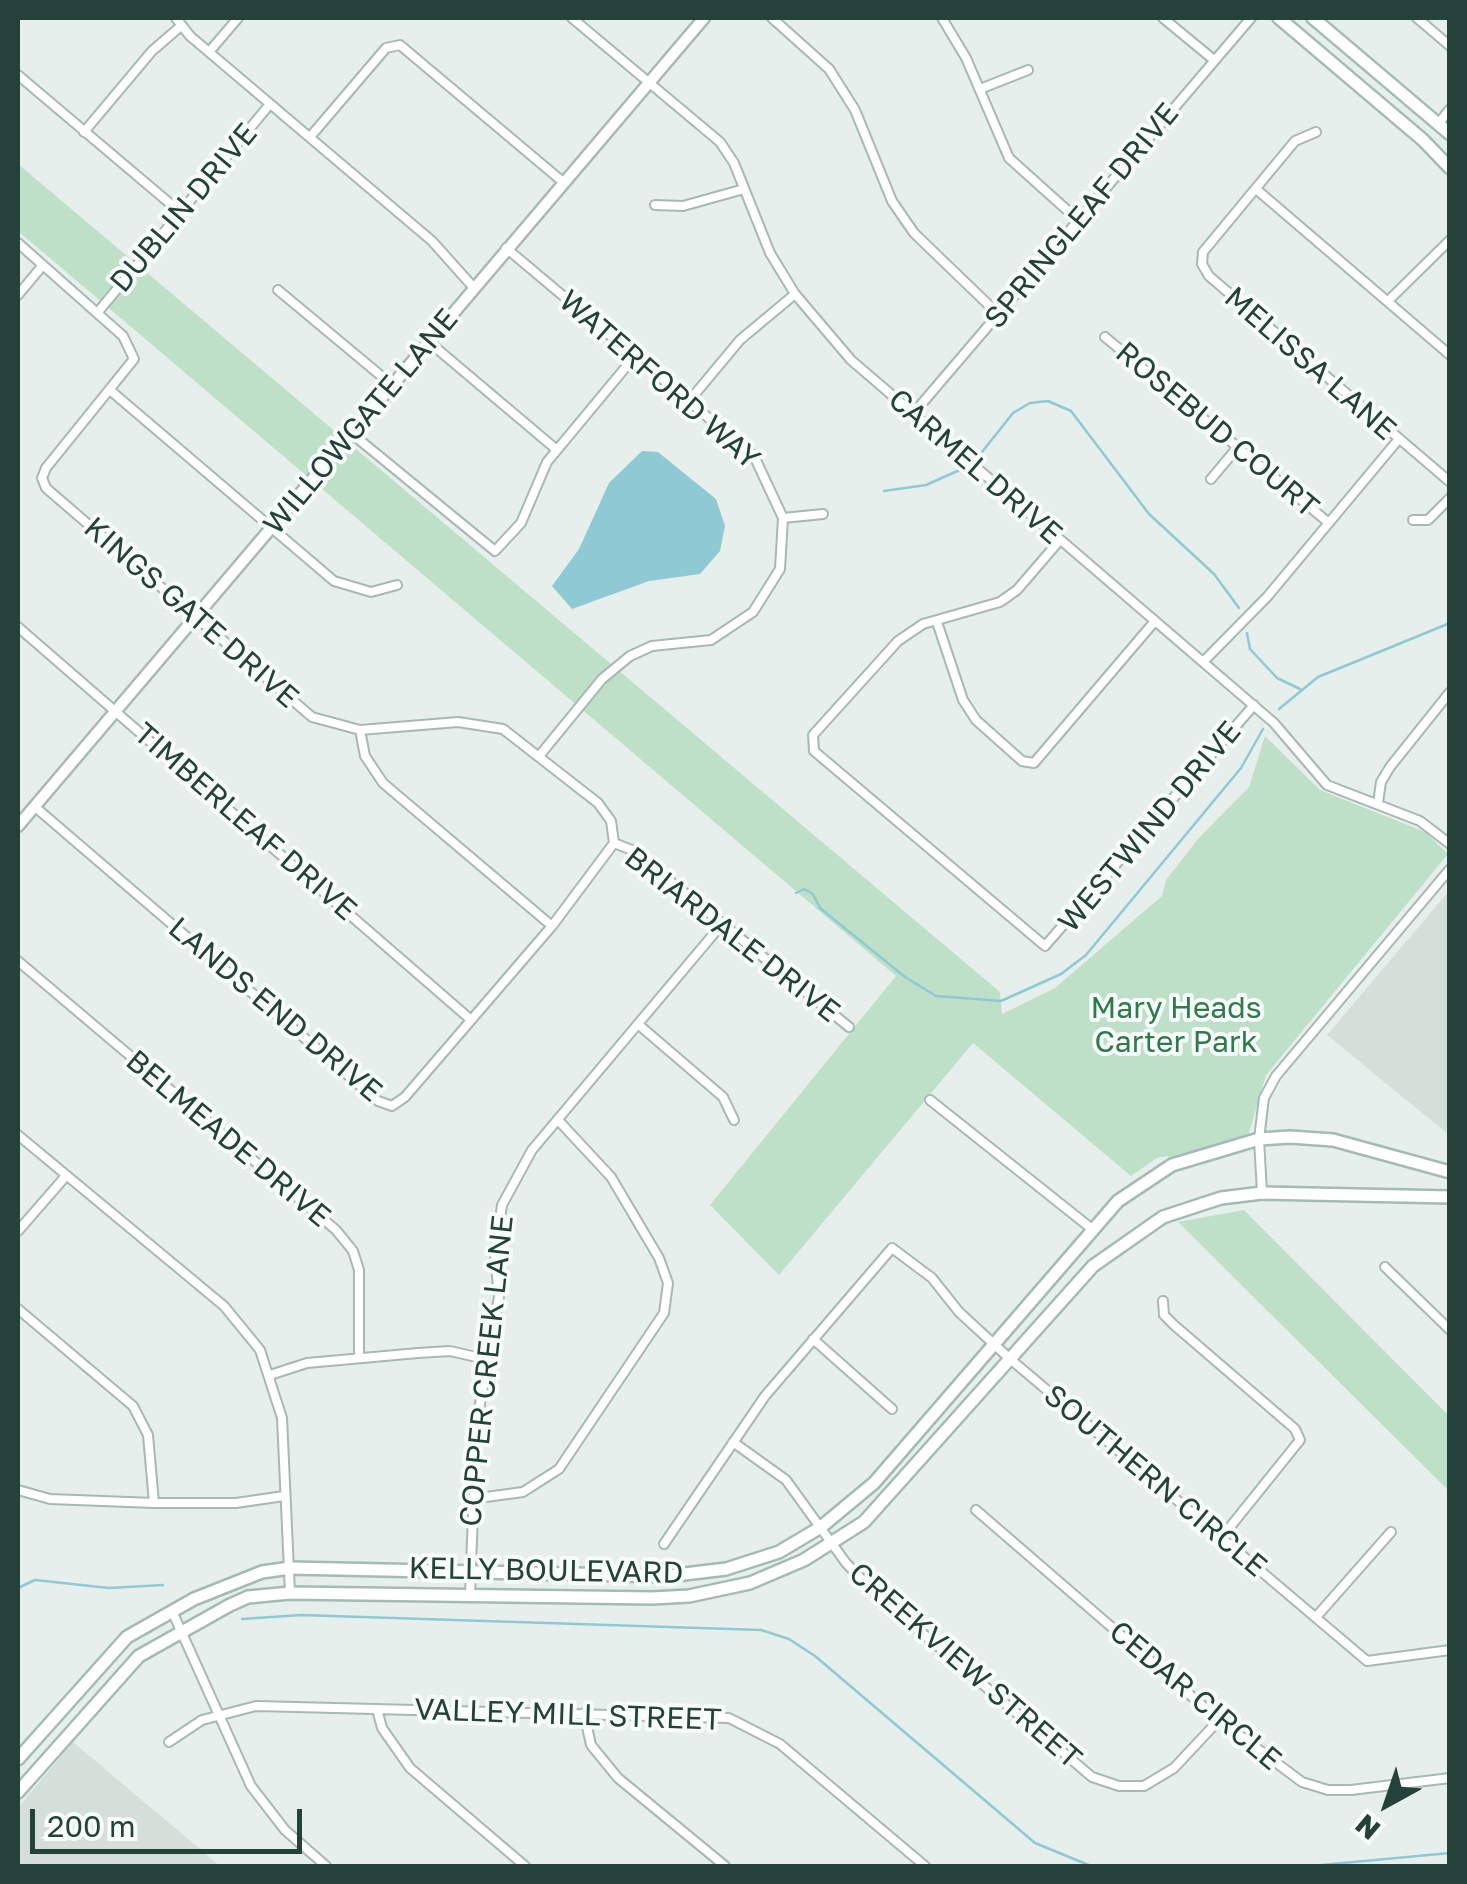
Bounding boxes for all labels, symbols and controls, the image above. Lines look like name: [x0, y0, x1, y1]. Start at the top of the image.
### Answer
street label: SPRINGLEAF DRIVE: [977, 96, 1187, 336]
street label: DUBLIN DRIVE: [103, 116, 265, 300]
street label: MELISSA LANE: [1217, 280, 1403, 448]
street label: WATERFORD WAY: [551, 283, 767, 477]
street label: WILLOWGATE LANE: [256, 302, 466, 542]
street label: ROSEBUD COURT: [1108, 335, 1326, 525]
street label: CARMEL DRIVE: [881, 382, 1069, 552]
street label: KINGS GATE DRIVE: [76, 510, 306, 716]
street label: WESTWIND DRIVE: [1051, 714, 1249, 940]
street label: TIMBERLEAF DRIVE: [127, 716, 363, 928]
street label: BRIARDALE DRIVE: [617, 840, 847, 1030]
street label: LANDS END DRIVE: [161, 910, 389, 1110]
park label: Mary Heads Carter Park: [1090, 990, 1262, 1060]
street label: BELMEADE DRIVE: [118, 1043, 338, 1235]
street label: COPPER CREEK LANE: [453, 1214, 521, 1528]
street label: SOUTHERN CIRCLE: [1036, 1377, 1274, 1585]
street label: KELLY BOULEVARD: [408, 1551, 684, 1591]
street label: CREEKVIEW STREET: [842, 1555, 1088, 1777]
street label: CEDAR CIRCLE: [1102, 1614, 1288, 1778]
street label: VALLEY MILL STREET: [414, 1692, 722, 1738]
north arrow: [1337, 1754, 1437, 1854]
scale bar: [35, 1789, 308, 1851]
text: 200 m: [47, 1808, 136, 1844]
text: N: [1349, 1808, 1386, 1847]

